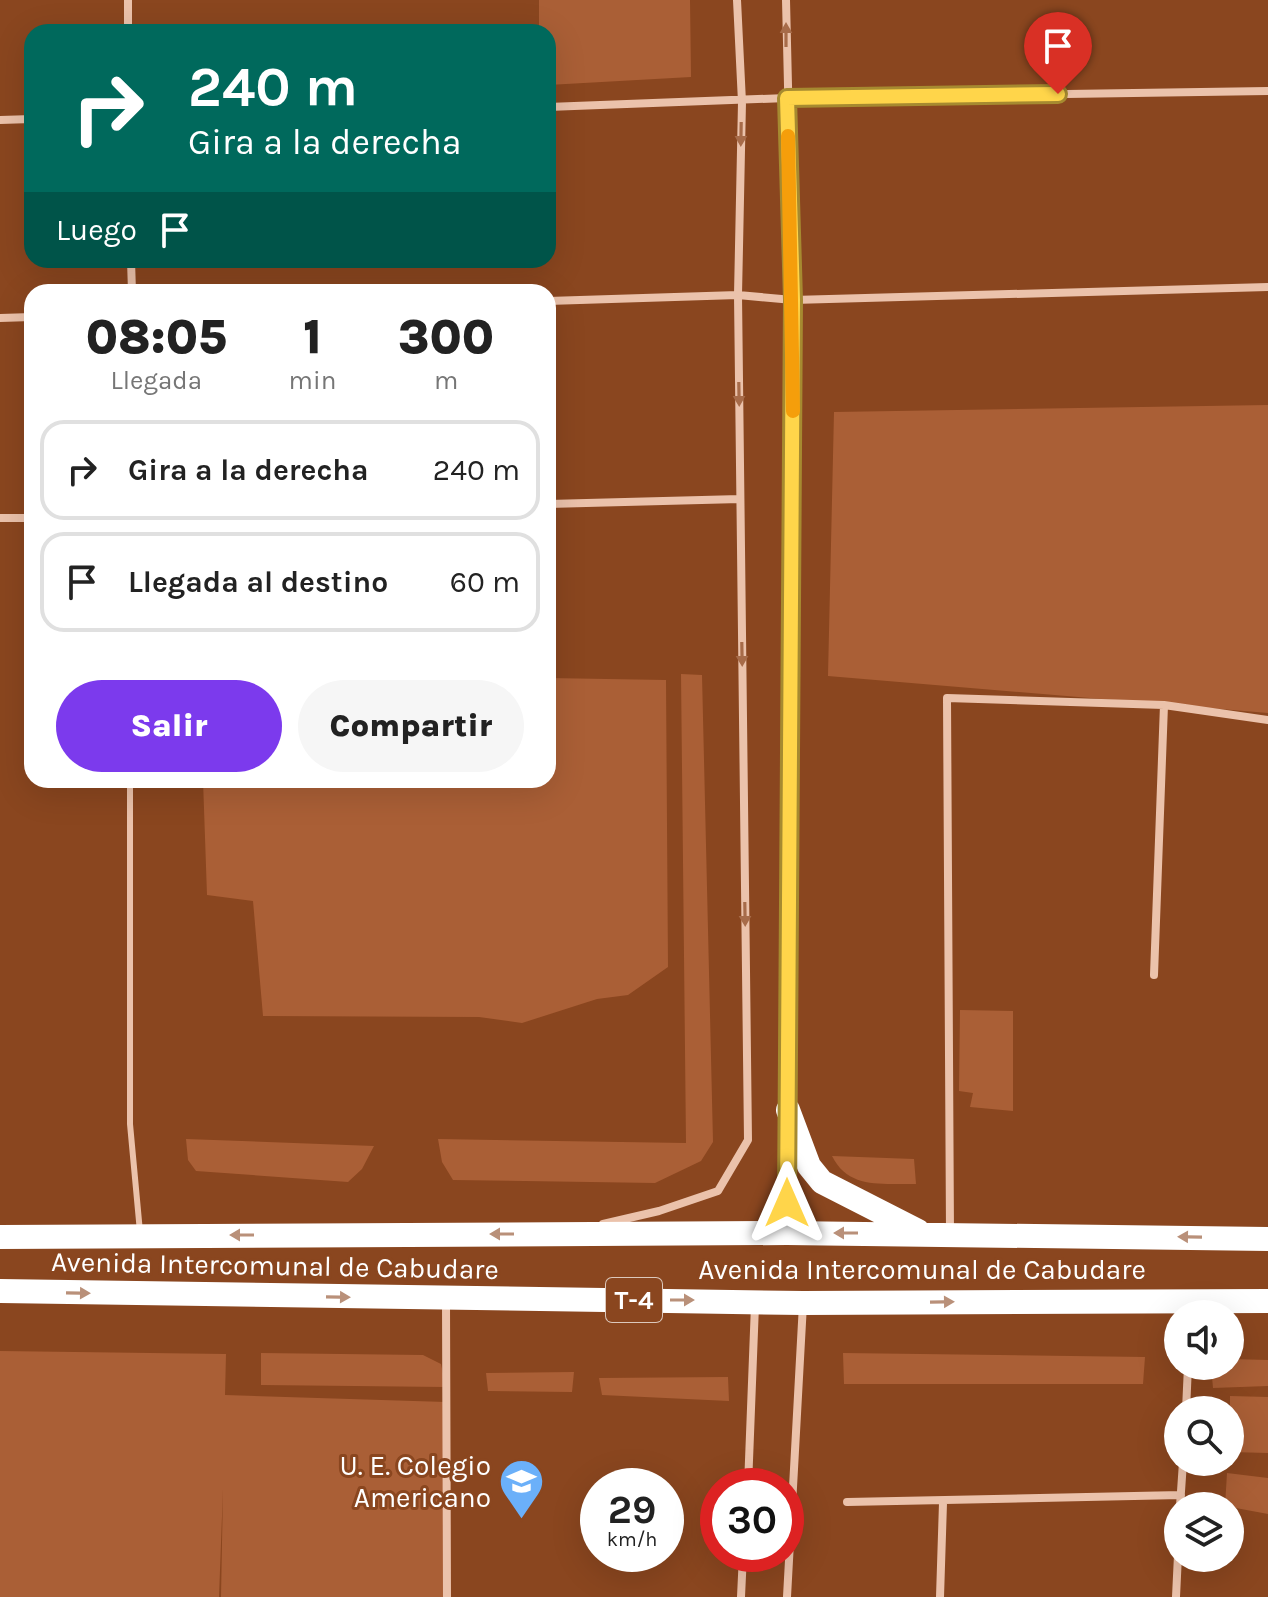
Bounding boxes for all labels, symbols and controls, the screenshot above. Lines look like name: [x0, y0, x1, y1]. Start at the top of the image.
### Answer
pin: [1024, 12, 1092, 94]
one-way arrow: [780, 22, 792, 47]
icon: arrive: [1036, 24, 1080, 68]
text: 240 m: [188, 54, 358, 119]
icon: right: [56, 56, 160, 160]
text: Gira a la derecha: [188, 121, 462, 163]
one-way arrow: [735, 122, 748, 147]
icon: arrive: [153, 208, 197, 252]
text: Luego: [56, 212, 137, 248]
text: 08:05: [86, 309, 227, 365]
text: 1: [303, 309, 322, 365]
text: 300: [398, 309, 494, 365]
text: Llegada: [111, 365, 202, 396]
text: min: [289, 365, 336, 396]
text: m: [434, 365, 458, 396]
one-way arrow: [733, 382, 745, 407]
icon: right: [60, 448, 104, 492]
text: Gira a la derecha: [128, 452, 369, 488]
text: 240 m: [433, 452, 520, 488]
icon: arrive: [60, 560, 104, 604]
text: Llegada al destino: [128, 564, 388, 600]
text: 60 m: [450, 564, 520, 600]
one-way arrow: [736, 642, 748, 667]
button: Salir: [56, 680, 282, 772]
button: Compartir: [298, 680, 524, 772]
one-way arrow: [739, 902, 751, 927]
position arrow: [745, 1161, 829, 1245]
one-way arrow: [833, 1227, 858, 1239]
one-way arrow: [489, 1228, 514, 1240]
one-way arrow: [229, 1229, 254, 1241]
one-way arrow: [1177, 1231, 1202, 1244]
street label: Avenida Intercomunal de Cabudare: [51, 1245, 499, 1286]
street label: Avenida Intercomunal de Cabudare: [698, 1253, 1146, 1286]
road number: T-4: [606, 1278, 662, 1322]
one-way arrow: [66, 1286, 91, 1299]
one-way arrow: [326, 1291, 351, 1303]
one-way arrow: [670, 1294, 695, 1306]
one-way arrow: [930, 1295, 955, 1308]
map controls: [1164, 1300, 1244, 1572]
button: sound: [1164, 1300, 1244, 1380]
button: search: [1164, 1396, 1244, 1476]
place label: U. E. Colegio Americano: [340, 1449, 491, 1514]
school or university icon: U. E. Colegio Americano: [498, 1457, 546, 1520]
speed limit sign: 30: [700, 1468, 804, 1572]
text: 29: [608, 1486, 656, 1533]
button: layers: [1164, 1492, 1244, 1572]
text: km/h: [607, 1528, 657, 1551]

